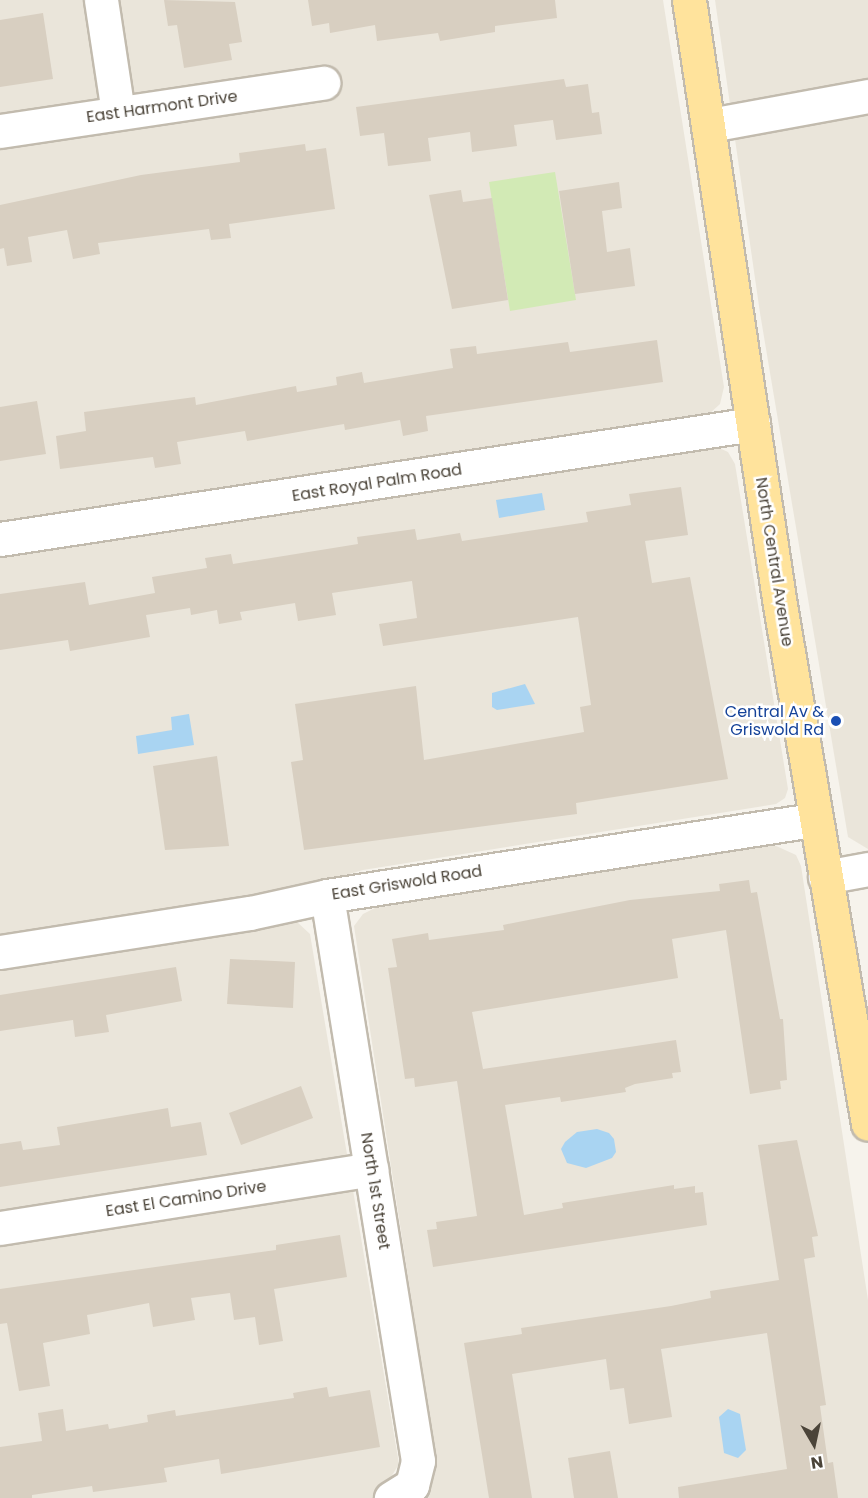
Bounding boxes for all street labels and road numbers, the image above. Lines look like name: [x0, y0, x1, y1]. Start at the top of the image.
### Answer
street label: East Harmont Drive: [85, 87, 239, 127]
street label: East Royal Palm Road: [291, 460, 463, 506]
street label: North Central Avenue: [751, 476, 797, 648]
street label: East Griswold Road: [330, 862, 484, 904]
street label: North 1st Street: [356, 1131, 394, 1251]
street label: East El Camino Drive: [104, 1177, 268, 1221]

